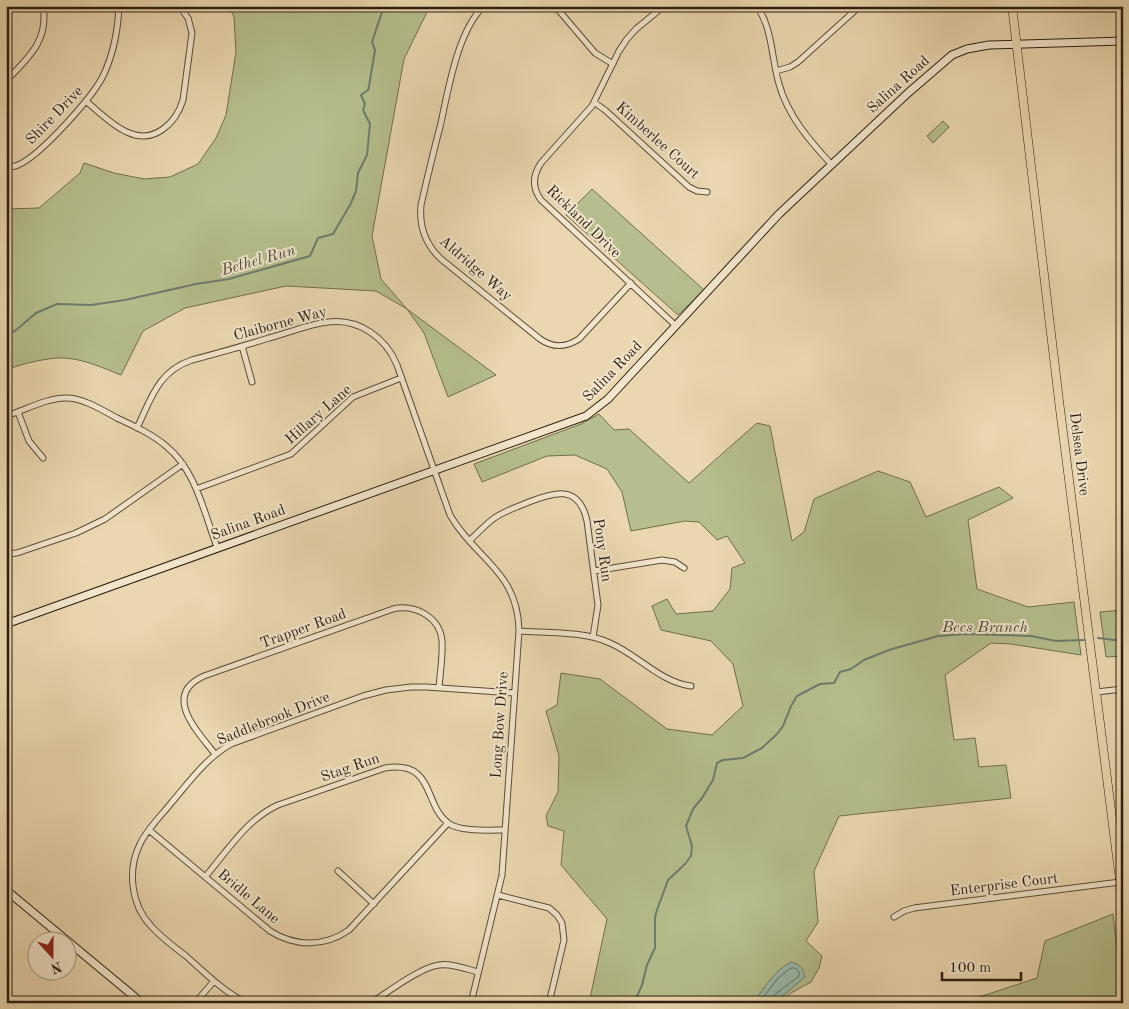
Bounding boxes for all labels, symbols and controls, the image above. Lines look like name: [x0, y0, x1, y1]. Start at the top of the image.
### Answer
street label: Salina Road: [865, 53, 933, 117]
street label: Shire Drive: [24, 84, 87, 148]
street label: Kimberlee Court: [612, 100, 702, 182]
street label: Rickland Drive: [543, 183, 623, 261]
street label: Aldridge Way: [436, 234, 514, 305]
water label: Bethel Run: [219, 243, 297, 279]
street label: Claiborne Way: [232, 305, 329, 344]
street label: Salina Road: [581, 339, 646, 405]
street label: Hillary Lane: [283, 382, 355, 448]
street label: Delsea Drive: [1066, 412, 1091, 497]
street label: Salina Road: [209, 503, 288, 544]
street label: Pony Run: [590, 517, 613, 583]
street label: Trapper Road: [258, 607, 349, 652]
water label: Bees Branch: [941, 620, 1028, 636]
street label: Long Bow Drive: [489, 671, 512, 779]
street label: Saddlebrook Drive: [215, 690, 332, 749]
street label: Stag Run: [319, 751, 382, 785]
street label: Bridle Lane: [214, 867, 282, 927]
street label: Enterprise Court: [949, 871, 1059, 900]
north arrow: [28, 932, 78, 982]
scale bar: [942, 949, 1020, 981]
text: N: [49, 959, 64, 976]
text: 100 m: [949, 961, 991, 976]

